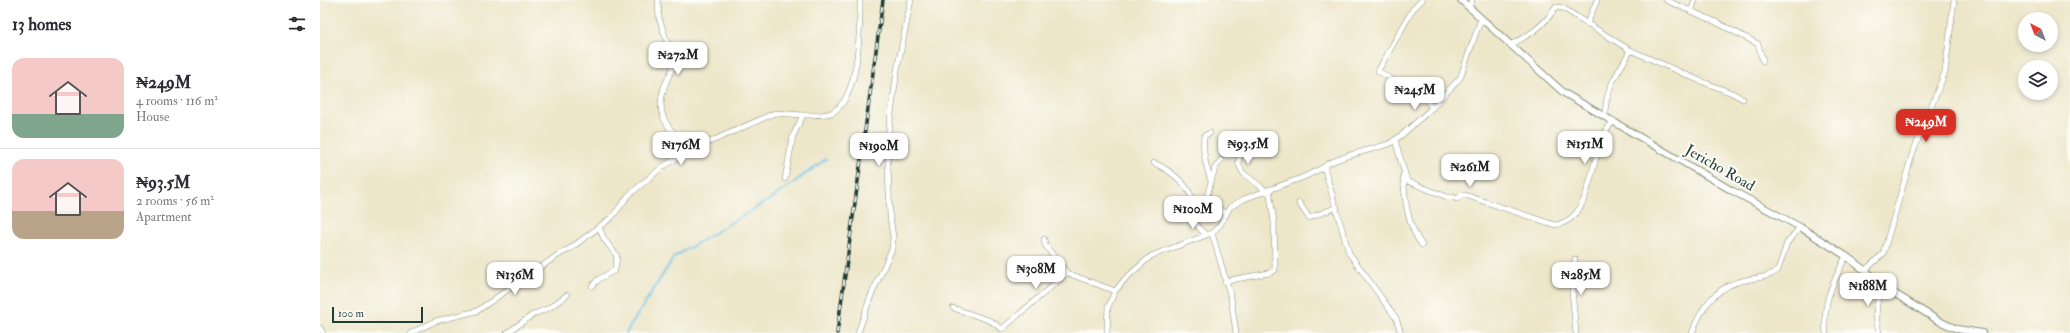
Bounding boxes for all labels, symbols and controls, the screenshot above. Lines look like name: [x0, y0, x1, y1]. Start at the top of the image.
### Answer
north arrow: [2018, 12, 2058, 52]
map controls: [2018, 12, 2058, 100]
icon: filters: [286, 13, 308, 35]
text: 13 homes: [12, 14, 71, 35]
pin: ₦272M: [650, 42, 706, 76]
text: ₦272M: [657, 47, 699, 63]
button: layers: [2018, 60, 2058, 100]
text: ₦249M: [136, 72, 191, 93]
icon: home: [44, 74, 92, 122]
pin: ₦245M: [1387, 77, 1443, 111]
text: ₦245M: [1394, 82, 1436, 98]
text: 4 rooms · 116 m²: [136, 93, 218, 109]
text: House: [136, 109, 169, 125]
pin: ₦249M: [1898, 109, 1954, 143]
text: ₦249M: [1905, 114, 1947, 130]
pin: ₦93.5M: [1215, 131, 1281, 165]
pin: ₦151M: [1557, 131, 1613, 165]
pin: ₦176M: [653, 132, 709, 166]
pin: ₦190M: [851, 133, 907, 167]
text: ₦93.5M: [1227, 136, 1269, 152]
text: ₦151M: [1567, 136, 1603, 152]
text: ₦176M: [661, 137, 701, 153]
text: ₦190M: [859, 138, 899, 154]
street label: Jericho Road: [1680, 140, 1759, 197]
pin: ₦261M: [1442, 154, 1498, 188]
text: ₦261M: [1450, 159, 1490, 175]
text: ₦93.5M: [136, 172, 190, 193]
icon: home: [44, 175, 92, 223]
text: 2 rooms · 56 m²: [136, 193, 214, 209]
pin: ₦100M: [1165, 196, 1221, 230]
text: ₦100M: [1173, 201, 1213, 217]
text: Apartment: [136, 209, 192, 225]
pin: ₦308M: [1008, 256, 1064, 290]
text: ₦308M: [1016, 261, 1056, 277]
pin: ₦136M: [487, 262, 543, 296]
pin: ₦285M: [1553, 262, 1609, 296]
text: ₦136M: [496, 267, 534, 283]
text: ₦285M: [1561, 267, 1601, 283]
pin: ₦188M: [1840, 273, 1896, 307]
text: ₦188M: [1849, 278, 1887, 294]
scale bar: [332, 305, 423, 324]
text: 100 m: [338, 307, 364, 320]

